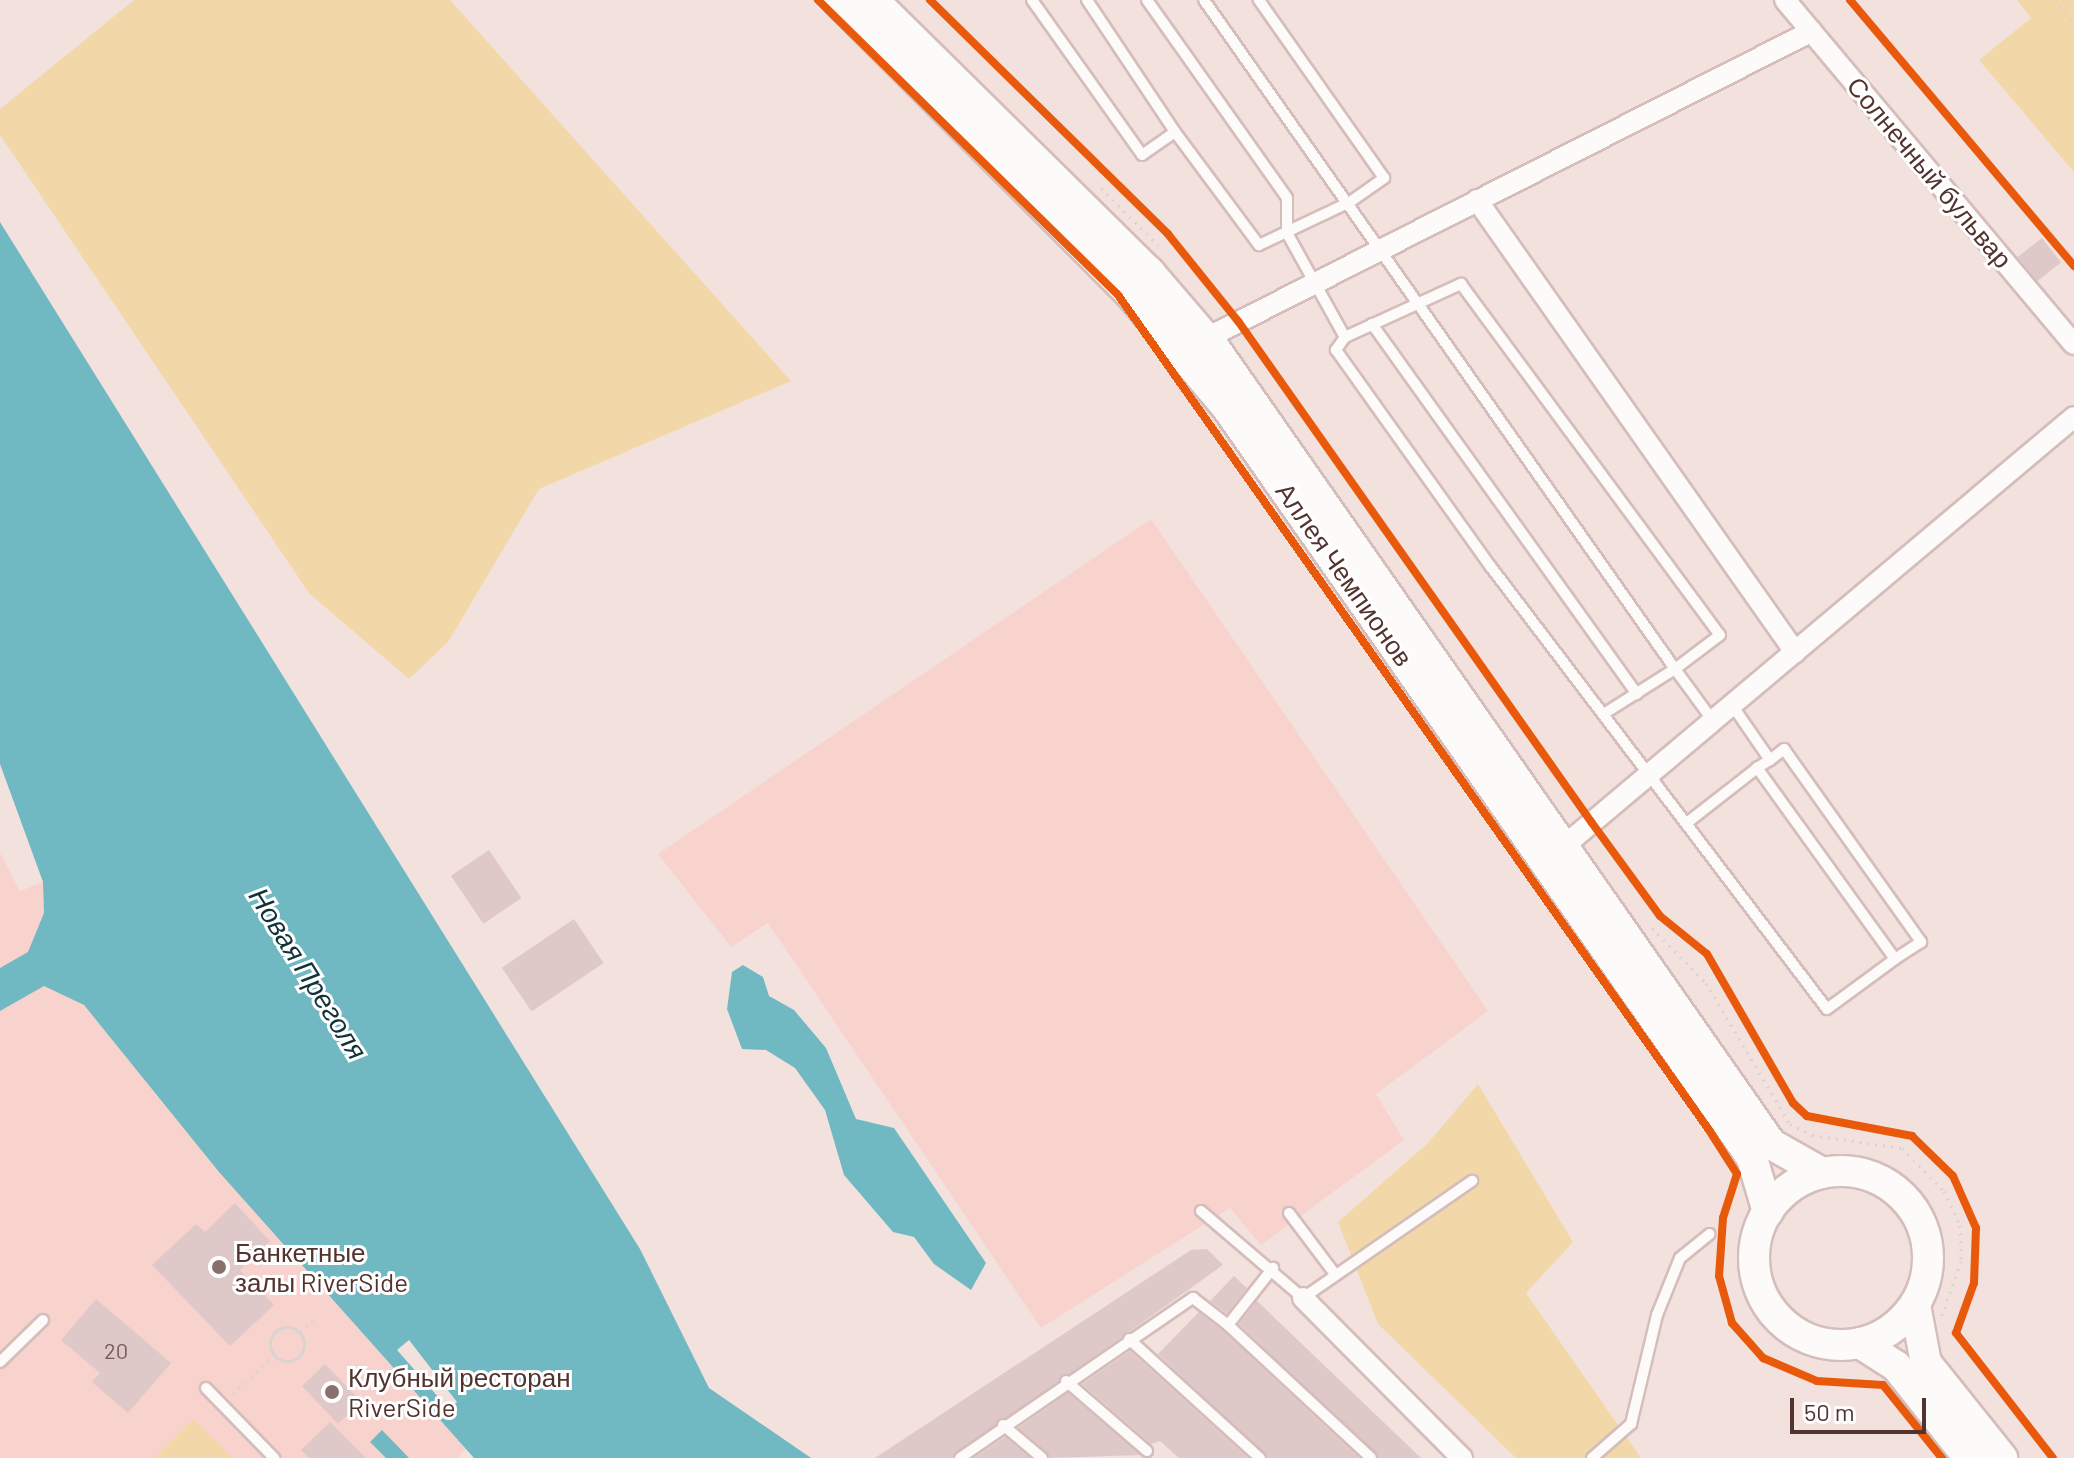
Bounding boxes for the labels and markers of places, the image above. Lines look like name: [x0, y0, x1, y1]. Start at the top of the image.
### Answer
place label: Банкетные залы RiverSide: [235, 1236, 408, 1298]
marker: Банкетные залы RiverSide: [210, 1258, 228, 1276]
place label: Клубный ресторан RiverSide: [348, 1361, 571, 1422]
marker: Клубный ресторан RiverSide: [323, 1383, 341, 1401]

